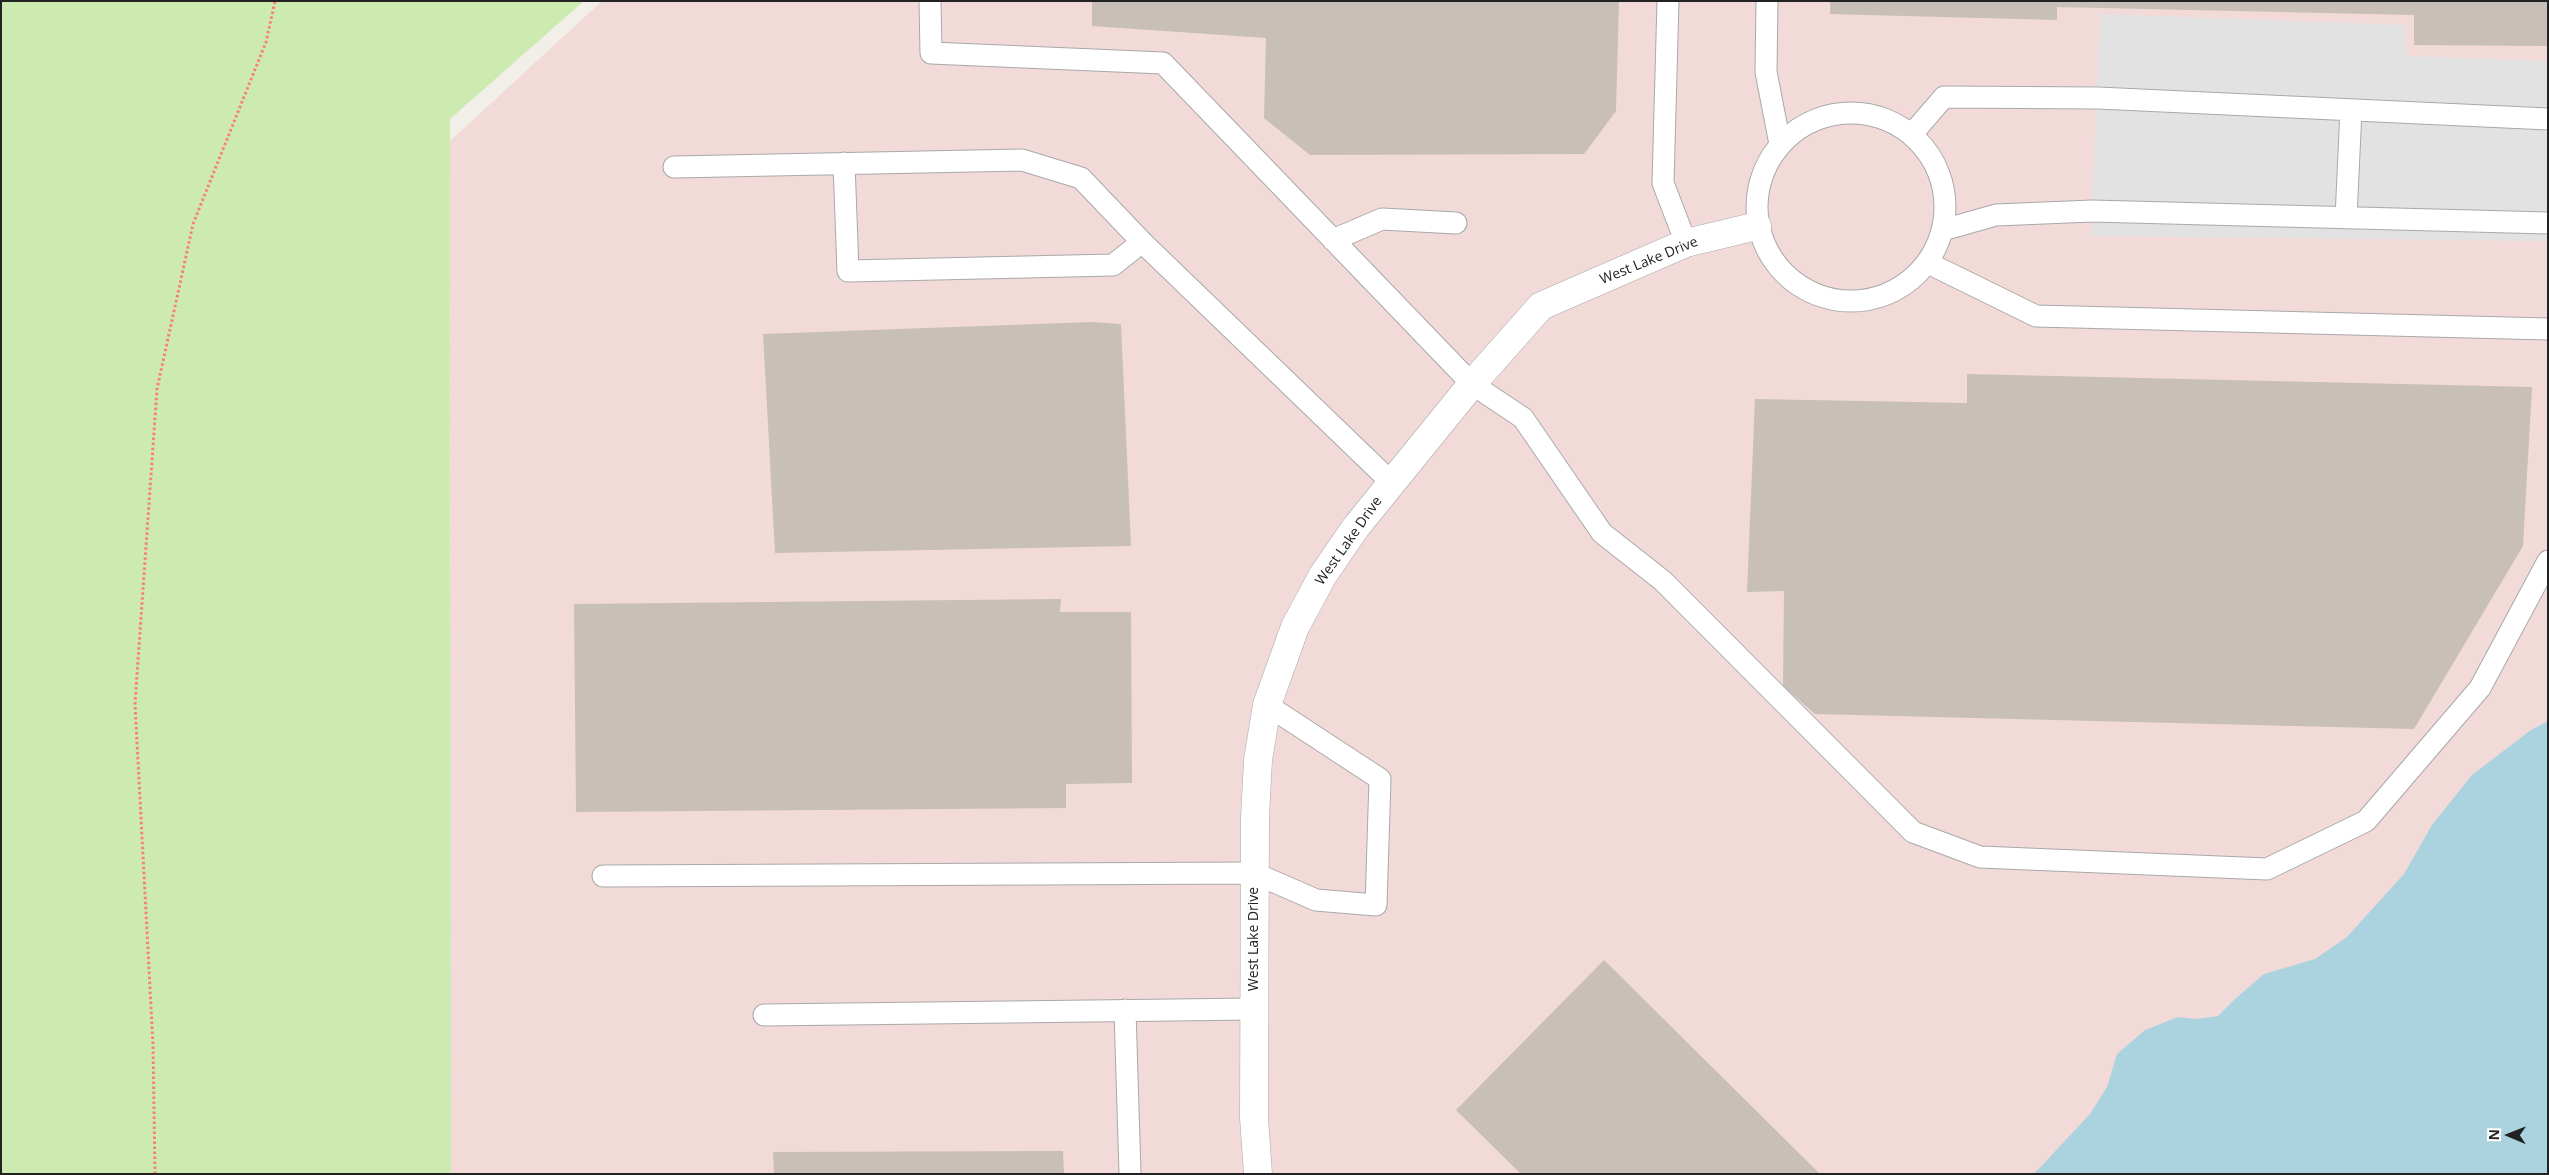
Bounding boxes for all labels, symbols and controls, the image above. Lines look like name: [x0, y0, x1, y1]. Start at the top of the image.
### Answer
street label: West Lake Drive: [1598, 234, 1700, 288]
street label: West Lake Drive: [1312, 493, 1386, 589]
street label: West Lake Drive: [1246, 887, 1262, 991]
north arrow: [2484, 1110, 2534, 1160]
text: N: [2484, 1129, 2503, 1141]

